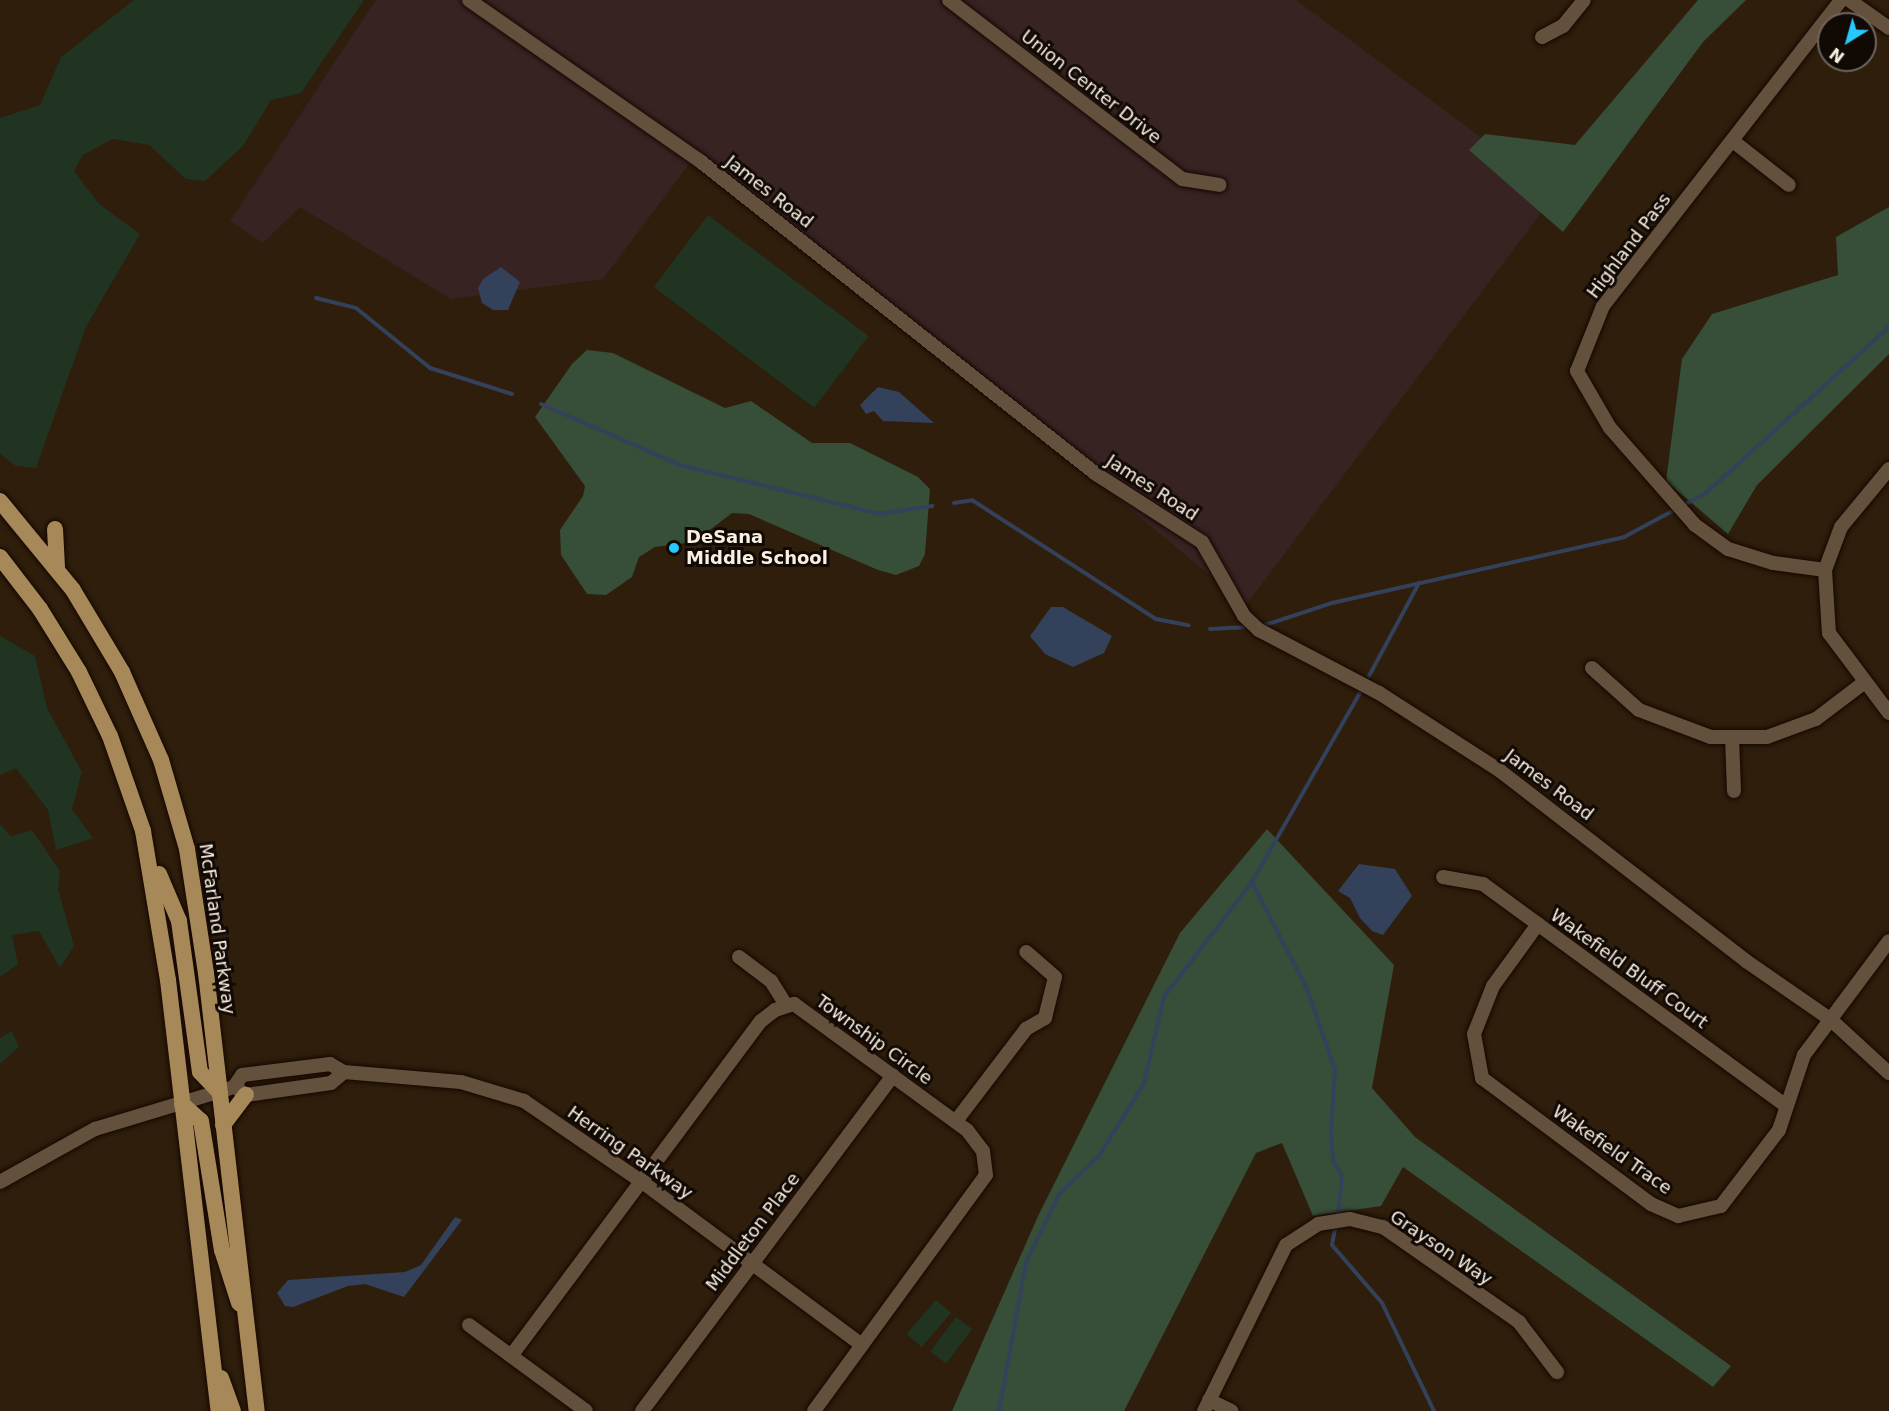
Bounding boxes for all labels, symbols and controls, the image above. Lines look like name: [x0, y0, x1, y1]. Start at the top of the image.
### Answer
north arrow: [1817, 12, 1877, 72]
street label: Union Center Drive: [1017, 26, 1165, 148]
text: N: [1826, 44, 1848, 67]
street label: James Road: [721, 151, 817, 233]
street label: Highland Pass: [1583, 189, 1675, 303]
street label: James Road: [1102, 450, 1202, 526]
place label: DeSana Middle School: [686, 527, 828, 570]
marker: DeSana Middle School: [667, 541, 681, 555]
street label: James Road: [1500, 745, 1598, 825]
street label: McFarland Parkway: [194, 842, 240, 1016]
street label: Wakefield Bluff Court: [1546, 905, 1712, 1033]
street label: Township Circle: [812, 991, 936, 1089]
street label: Wakefield Trace: [1548, 1101, 1676, 1199]
street label: Herring Parkway: [563, 1102, 697, 1204]
street label: Middleton Place: [701, 1169, 805, 1295]
street label: Grayson Way: [1386, 1206, 1496, 1290]

